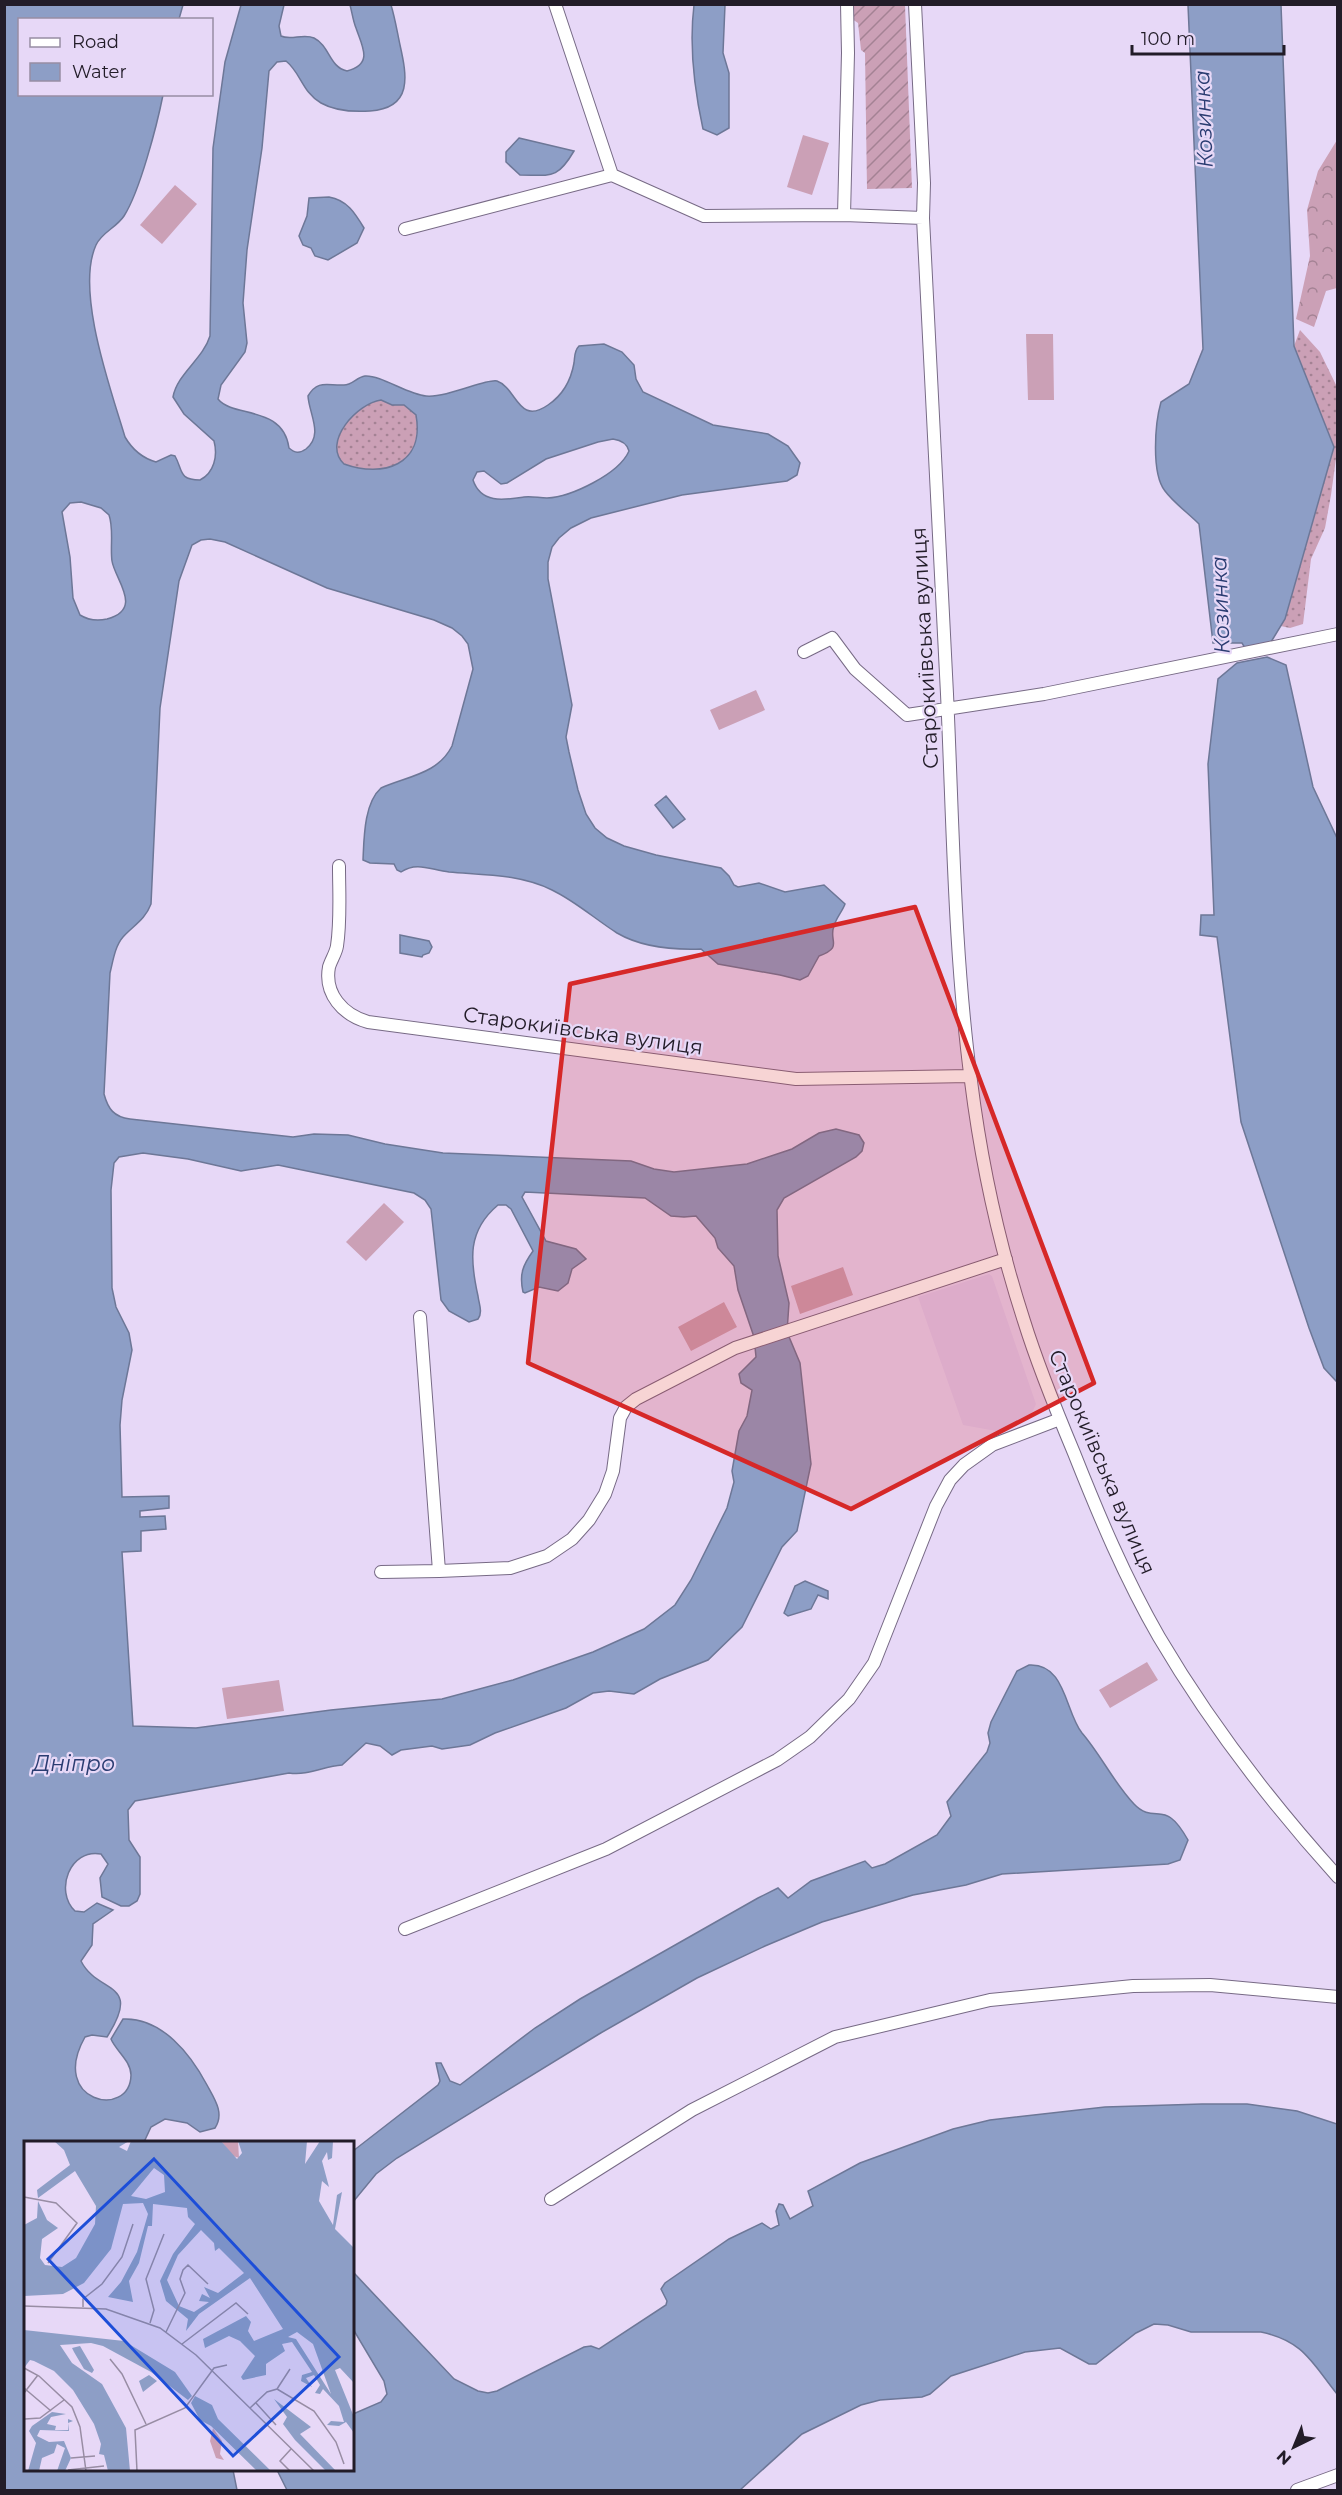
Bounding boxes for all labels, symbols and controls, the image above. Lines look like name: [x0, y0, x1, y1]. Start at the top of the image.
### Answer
legend: [18, 18, 213, 96]
scale bar: [1132, 18, 1284, 56]
text: 100 m: [1141, 28, 1195, 50]
text: Road: [72, 31, 119, 53]
text: Water: [72, 61, 127, 83]
water label: Козинка: [1188, 70, 1219, 168]
street label: Старокиївська вулиця: [906, 527, 943, 769]
water label: Козинка: [1205, 556, 1236, 654]
street label: Старокиївська вулиця: [462, 1001, 705, 1060]
street label: Старокиївська вулиця: [1044, 1346, 1161, 1578]
water label: Дніпро: [31, 1750, 115, 1777]
inset map: [24, 2141, 354, 2471]
north arrow: [1264, 2417, 1324, 2477]
text: N: [1273, 2446, 1295, 2469]

